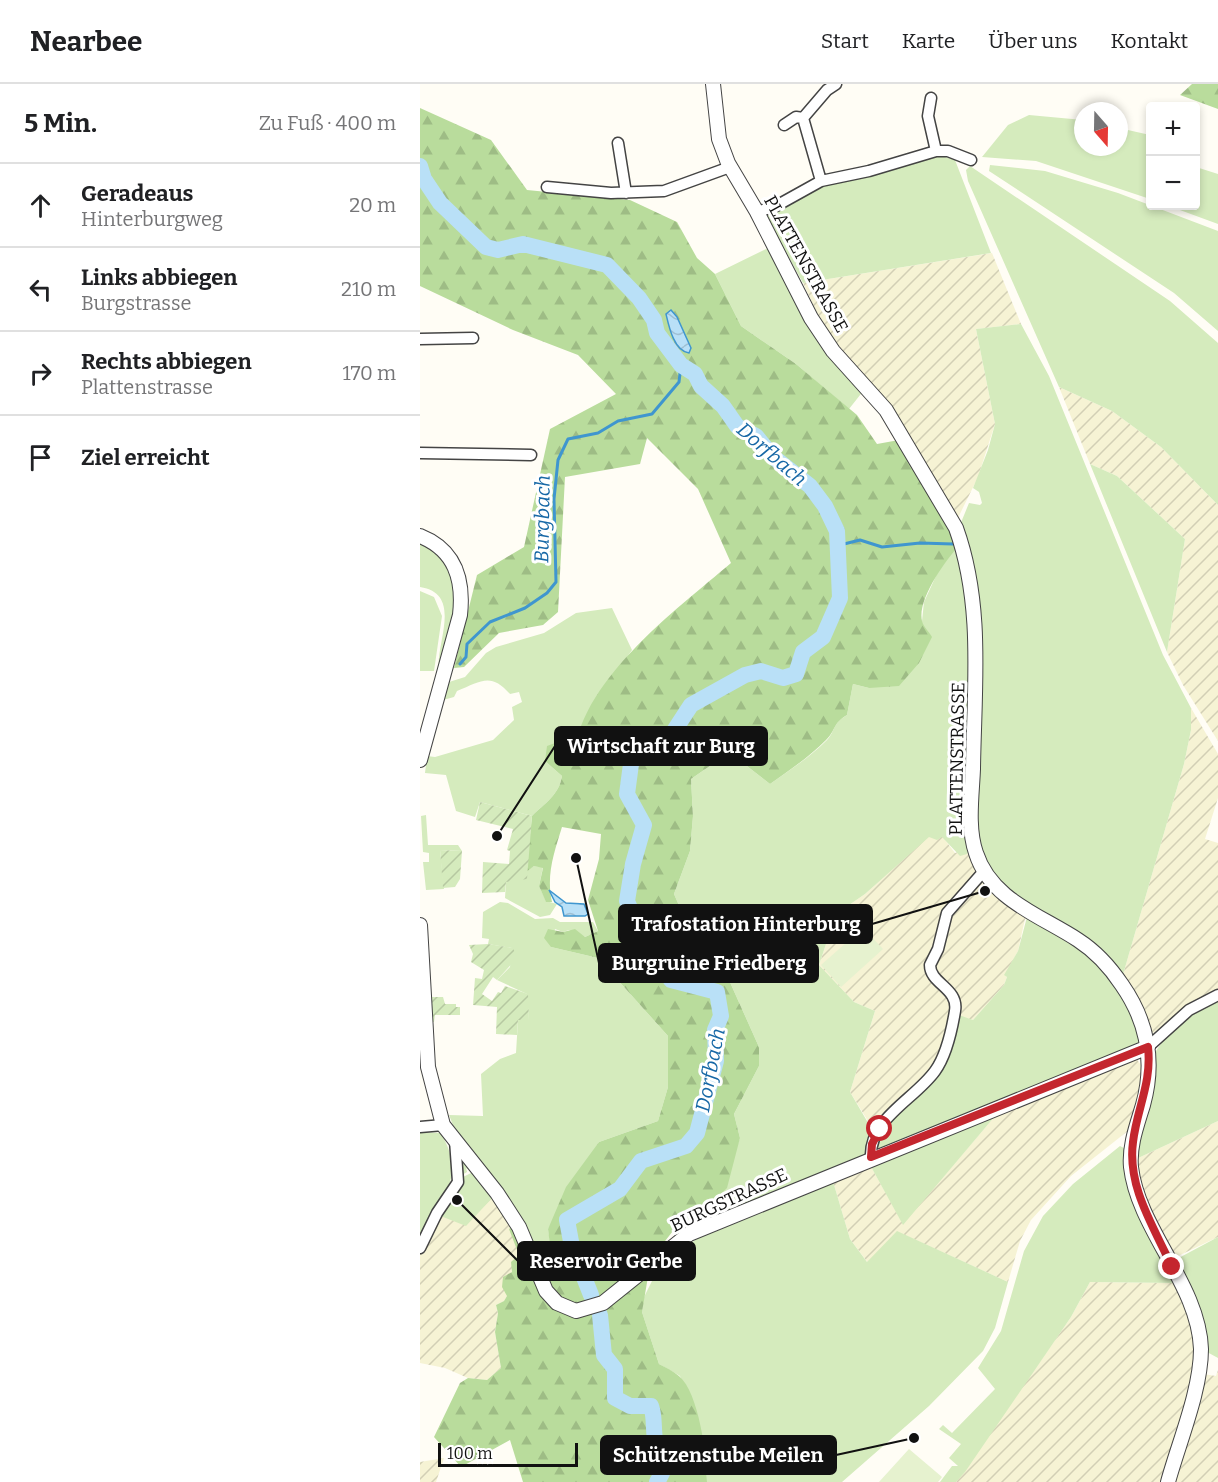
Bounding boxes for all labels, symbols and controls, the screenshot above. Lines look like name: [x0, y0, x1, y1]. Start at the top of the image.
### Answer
text: Nearbee: [30, 25, 142, 58]
text: Start: [821, 28, 869, 54]
text: Karte: [902, 28, 955, 54]
text: Über uns: [988, 28, 1078, 54]
text: Kontakt: [1111, 28, 1188, 54]
north arrow: [1074, 102, 1128, 156]
map controls: [1146, 102, 1200, 210]
button: +: [1146, 102, 1200, 156]
text: 5 Min.: [24, 108, 97, 139]
text: Zu Fuß · 400 m: [259, 111, 396, 135]
button: −: [1146, 156, 1200, 210]
text: Geradeaus: [81, 180, 193, 207]
icon: ahead: [24, 189, 57, 222]
street label: PLATTENSTRASSE: [759, 192, 853, 336]
text: 20 m: [349, 193, 396, 217]
text: Hinterburgweg: [81, 207, 223, 231]
text: Links abbiegen: [81, 264, 238, 291]
icon: left: [24, 273, 57, 306]
text: 210 m: [341, 277, 396, 301]
text: Burgstrasse: [81, 291, 191, 315]
text: Rechts abbiegen: [81, 348, 252, 375]
icon: right: [24, 357, 57, 390]
text: 170 m: [343, 361, 396, 385]
text: Plattenstrasse: [81, 375, 213, 399]
water label: Dorfbach: [731, 417, 812, 492]
icon: arrive: [24, 441, 57, 474]
text: Ziel erreicht: [81, 444, 210, 471]
water label: Burgbach: [529, 475, 555, 563]
street label: PLATTENSTRASSE: [945, 682, 969, 836]
callout: Wirtschaft zur Burg: [555, 727, 767, 765]
text: Wirtschaft zur Burg: [567, 734, 756, 758]
callout: Trafostation Hinterburg: [619, 905, 872, 943]
text: Trafostation Hinterburg: [631, 912, 861, 936]
callout: Burgruine Friedberg: [599, 944, 818, 982]
text: Burgruine Friedberg: [612, 951, 807, 975]
water label: Dorfbach: [690, 1026, 731, 1114]
route start: [866, 1115, 892, 1141]
street label: BURGSTRASSE: [667, 1163, 791, 1237]
callout: Reservoir Gerbe: [518, 1242, 695, 1280]
text: Reservoir Gerbe: [529, 1249, 683, 1273]
route end: [1158, 1253, 1184, 1279]
callout: Schützenstube Meilen: [601, 1436, 836, 1474]
scale bar: [438, 1440, 578, 1468]
text: Schützenstube Meilen: [613, 1443, 823, 1467]
text: 100 m: [447, 1444, 492, 1463]

